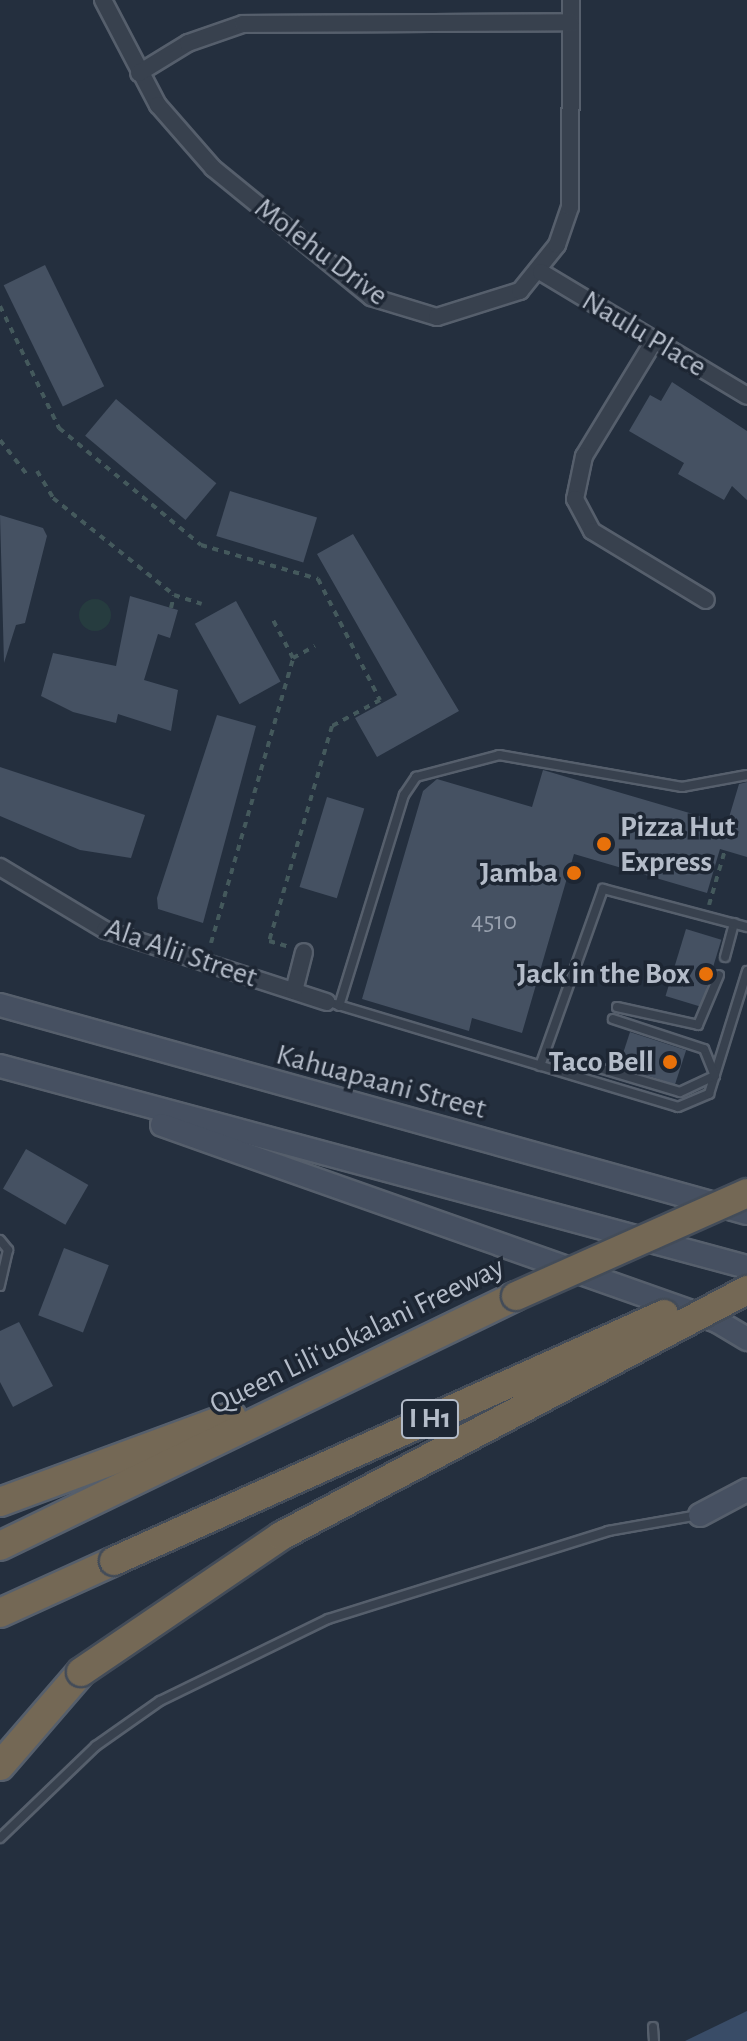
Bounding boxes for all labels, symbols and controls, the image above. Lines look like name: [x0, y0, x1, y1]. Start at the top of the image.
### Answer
street label: Molehu Drive: [247, 190, 395, 314]
street label: Naulu Place: [575, 283, 713, 385]
place label: Pizza Hut Express: [620, 809, 735, 880]
marker: Pizza Hut Express: [595, 835, 613, 853]
place label: Jamba: [480, 855, 558, 891]
marker: Jamba: [565, 864, 583, 882]
house number: 4510: [471, 906, 517, 938]
street label: Ala Alii Street: [100, 910, 262, 996]
place label: Jack in the Box: [517, 956, 690, 992]
marker: Jack in the Box: [697, 965, 715, 983]
street label: Kahuapaani Street: [272, 1037, 490, 1127]
place label: Taco Bell: [548, 1044, 654, 1080]
marker: Taco Bell: [661, 1053, 679, 1071]
street label: Queen Liliʻuokalani Freeway: [204, 1249, 510, 1423]
road number: I H1: [400, 1395, 460, 1443]

